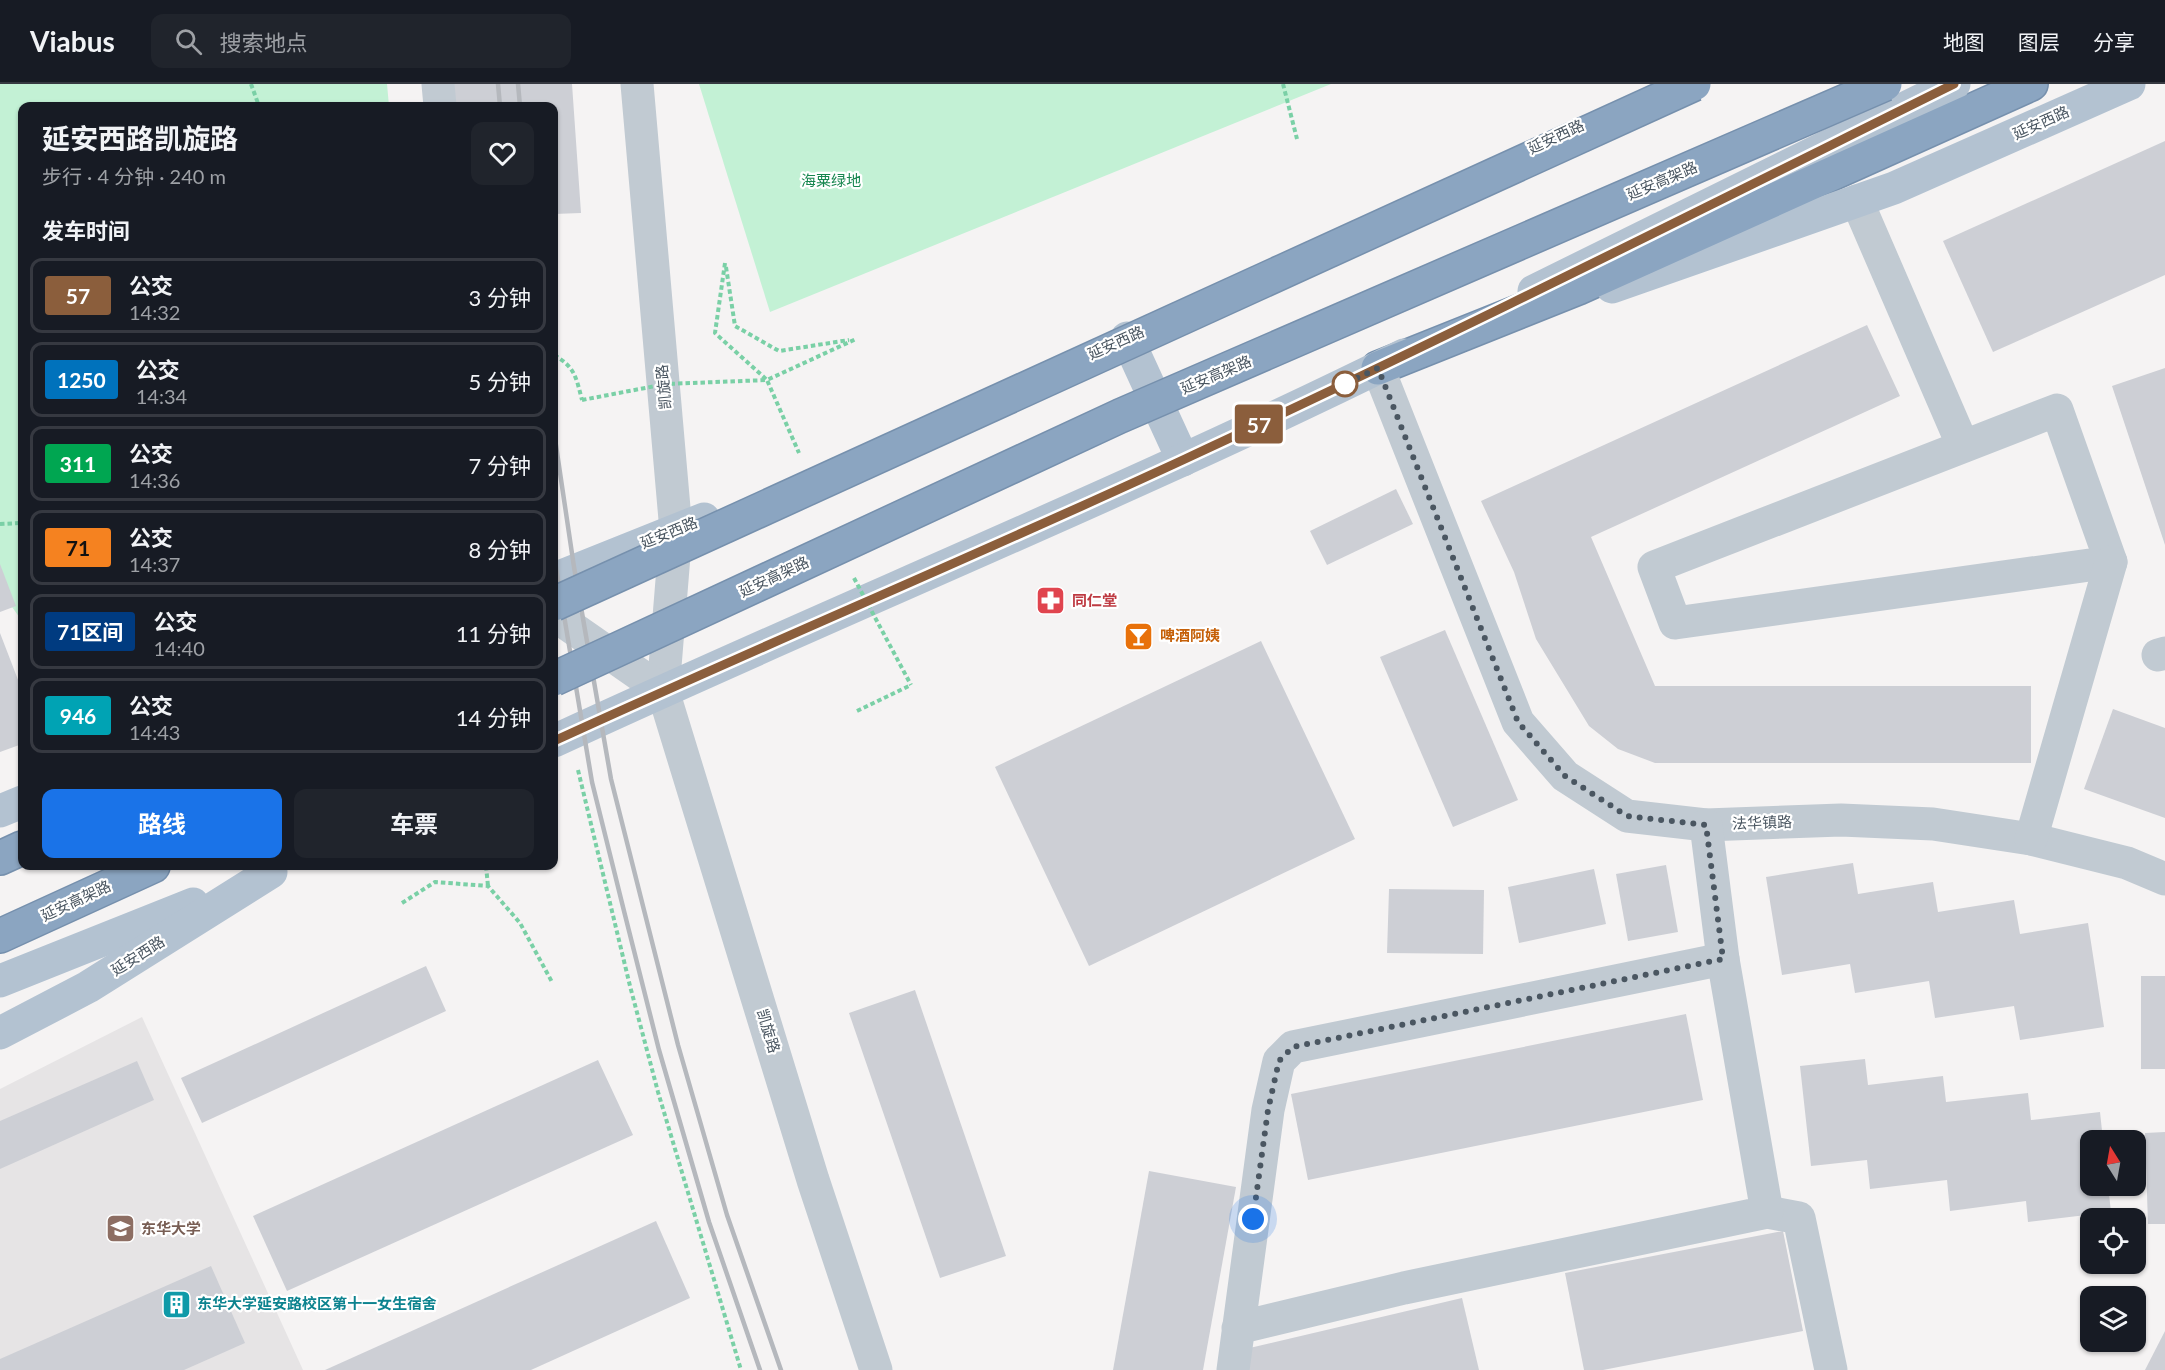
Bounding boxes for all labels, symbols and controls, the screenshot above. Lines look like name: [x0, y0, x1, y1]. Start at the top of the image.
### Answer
search box: [151, 14, 571, 68]
text: Viabus: [30, 24, 115, 58]
icon: search: [172, 25, 205, 58]
text: 搜索地点: [220, 29, 308, 56]
text: 地图: [1943, 29, 1985, 54]
text: 图层: [2018, 29, 2060, 54]
text: 分享: [2093, 29, 2135, 54]
street label: 延安西路: [2010, 102, 2072, 143]
street label: 延安西路: [1525, 115, 1587, 157]
text: 延安西路凯旋路: [42, 121, 238, 155]
button: heart: [471, 122, 534, 185]
street label: 延安高架路: [1624, 157, 1700, 203]
text: 步行 · 4 分钟 · 240 m: [42, 164, 226, 188]
park label: 海粟绿地: [801, 171, 861, 189]
text: 发车时间: [42, 217, 130, 244]
text: 公交: [129, 272, 173, 299]
text: 57: [66, 283, 90, 308]
text: 3 分钟: [469, 284, 531, 311]
text: 14:32: [129, 300, 180, 324]
street label: 延安西路: [1085, 322, 1147, 363]
street label: 延安高架路: [1178, 351, 1254, 397]
text: 公交: [136, 356, 180, 383]
street label: 凯旋路: [652, 364, 674, 410]
text: 1250: [57, 367, 106, 392]
text: 5 分钟: [469, 368, 531, 395]
unlabelled marker: [1332, 371, 1358, 397]
text: 14:34: [136, 384, 187, 408]
line badge: 57: [1232, 404, 1286, 444]
text: 57: [1247, 412, 1271, 437]
text: 公交: [129, 440, 173, 467]
text: 311: [60, 451, 96, 476]
text: 7 分钟: [469, 452, 531, 479]
text: 14:36: [129, 468, 180, 492]
street label: 延安西路: [637, 512, 700, 552]
text: 公交: [129, 524, 173, 551]
text: 71: [66, 535, 90, 560]
text: 8 分钟: [469, 536, 531, 563]
text: 14:37: [129, 552, 180, 576]
street label: 延安高架路: [736, 552, 811, 600]
pharmacy icon: 同仁堂: [1035, 585, 1067, 617]
place label: 同仁堂: [1072, 591, 1117, 609]
text: 公交: [153, 608, 197, 635]
text: 71区间: [57, 619, 123, 644]
text: 11 分钟: [456, 620, 531, 647]
bar icon: 啤酒阿姨: [1123, 620, 1155, 652]
place label: 啤酒阿姨: [1160, 626, 1220, 644]
text: 14:40: [153, 636, 205, 660]
text: 公交: [129, 692, 173, 719]
text: 946: [60, 703, 96, 728]
text: 14 分钟: [456, 704, 531, 731]
text: 14:43: [129, 720, 180, 744]
button: 路线: [42, 789, 282, 858]
button: 车票: [294, 789, 534, 858]
street label: 法华镇路: [1732, 812, 1792, 832]
street label: 延安高架路: [38, 876, 113, 924]
street label: 延安西路: [107, 932, 168, 979]
street label: 凯旋路: [754, 1007, 784, 1055]
north arrow: [2080, 1130, 2146, 1196]
map controls: [2080, 1130, 2146, 1352]
your location: [1238, 1204, 1268, 1234]
button: locate: [2080, 1208, 2146, 1274]
school or university icon: 东华大学: [104, 1213, 136, 1245]
place label: 东华大学: [141, 1219, 201, 1237]
button: layers: [2080, 1286, 2146, 1352]
building icon: 东华大学延安路校区第十一女生宿舍: [160, 1288, 192, 1320]
place label: 东华大学延安路校区第十一女生宿舍: [197, 1294, 437, 1312]

